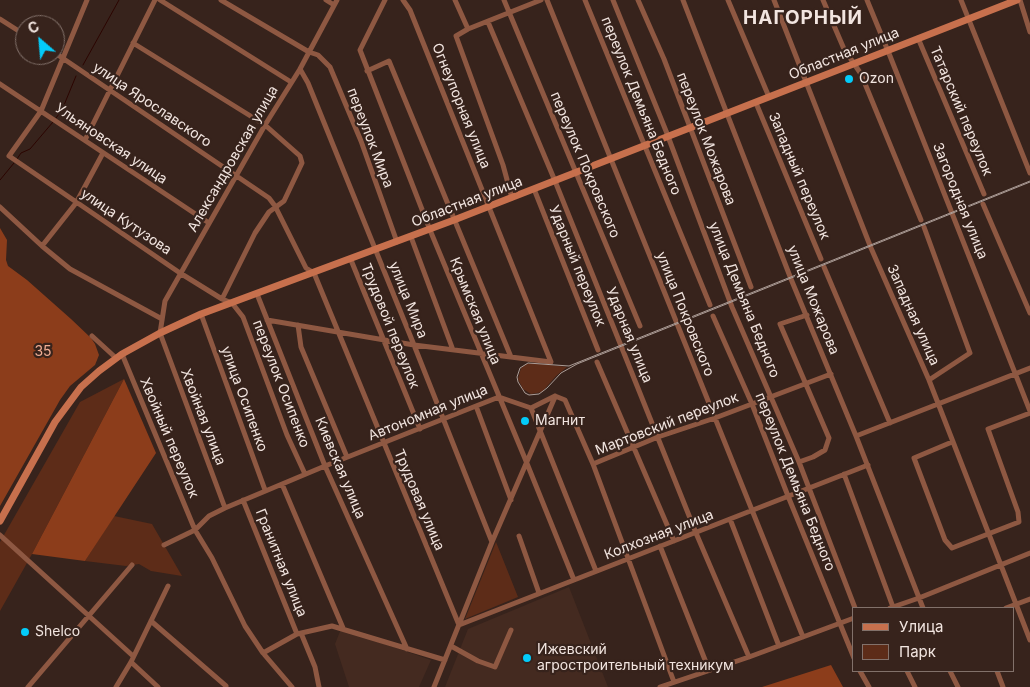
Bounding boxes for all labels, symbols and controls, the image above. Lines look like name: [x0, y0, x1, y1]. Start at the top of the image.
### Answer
district label: НАГОРНЫЙ: [742, 7, 864, 29]
street label: переулок Демьяна Бедного: [597, 14, 685, 198]
north arrow: [15, 15, 65, 65]
text: С: [25, 17, 42, 37]
street label: Областная улица: [786, 24, 902, 84]
street label: Огнеупорная улица: [428, 41, 494, 171]
street label: Татарский переулок: [926, 44, 996, 178]
street label: улица Ярославского: [89, 59, 215, 151]
street label: переулок Можарова: [673, 70, 739, 208]
place label: Ozon: [859, 71, 894, 87]
marker: Ozon: [843, 73, 855, 85]
street label: Александровская улица: [184, 83, 282, 235]
street label: переулок Мира: [343, 86, 397, 190]
street label: переулок Покровского: [547, 89, 623, 241]
street label: Ульяновская улица: [52, 100, 170, 188]
street label: Западный переулок: [765, 110, 833, 242]
street label: Загородная улица: [929, 140, 991, 262]
street label: Областная улица: [409, 173, 525, 231]
street label: улица Кутузова: [77, 185, 175, 259]
street label: Ударный переулок: [545, 203, 609, 329]
street label: улица Демьяна Бедного: [705, 220, 783, 380]
street label: улица Можарова: [783, 243, 843, 357]
street label: улица Покровского: [652, 249, 718, 379]
street label: Крымская улица: [446, 255, 504, 367]
street label: улица Мира: [385, 259, 431, 341]
street label: Трудовой переулок: [357, 261, 423, 391]
street label: Западная улица: [883, 262, 943, 368]
street label: Ударная улица: [602, 285, 656, 385]
street label: переулок Осипенко: [249, 318, 313, 450]
park label: 35: [34, 344, 52, 360]
street label: улица Осипенко: [217, 344, 271, 454]
street label: Хвойная улица: [177, 366, 229, 468]
street label: Хвойный переулок: [136, 375, 202, 501]
street label: Автономная улица: [366, 381, 490, 445]
street label: Мартовский переулок: [593, 389, 741, 459]
street label: переулок Демьяна Бедного: [751, 390, 839, 574]
place label: Магнит: [535, 413, 585, 429]
street label: Киевская улица: [311, 415, 369, 521]
marker: Магнит: [519, 415, 531, 427]
street label: Трудовая улица: [390, 447, 448, 553]
street label: Колхозная улица: [602, 506, 716, 564]
street label: Гранитная улица: [252, 507, 310, 619]
legend: [852, 607, 1015, 672]
text: Улица: [899, 617, 943, 636]
place label: Shelco: [35, 624, 80, 640]
marker: Shelco: [19, 626, 31, 638]
place label: Ижевский агростроительный техникум: [537, 642, 734, 674]
text: Парк: [899, 642, 936, 661]
marker: Ижевский агростроительный техникум: [521, 652, 533, 664]

